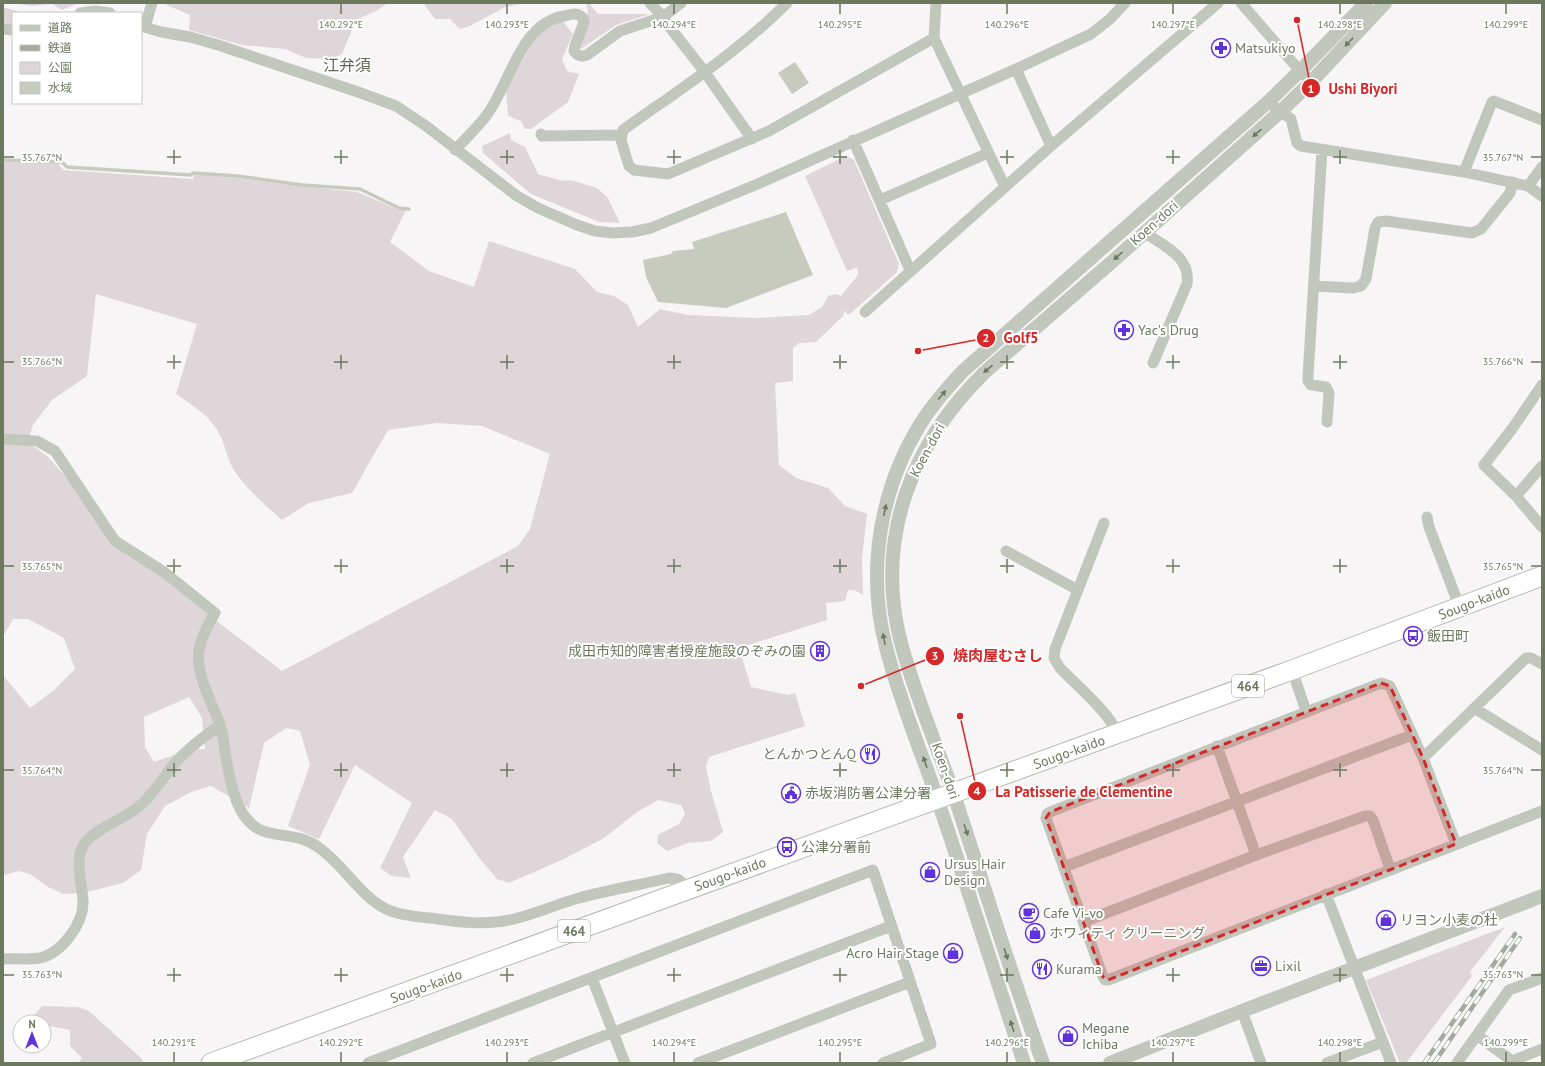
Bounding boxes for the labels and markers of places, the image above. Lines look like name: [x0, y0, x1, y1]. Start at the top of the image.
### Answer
pharmacy icon: Matsukiyo: [1210, 37, 1232, 59]
place label: Matsukiyo: [1235, 39, 1296, 57]
callout: Ushi Biyori: [1301, 75, 1406, 102]
pharmacy icon: Yac's Drug: [1113, 319, 1135, 341]
place label: Yac's Drug: [1138, 321, 1199, 339]
callout: Golf5: [976, 324, 1047, 351]
bus stop icon: 飯田町: [1402, 625, 1424, 647]
place label: 飯田町: [1427, 627, 1469, 645]
building icon: 成田市知的障害者授産施設のぞみの園: [809, 640, 831, 662]
place label: 成田市知的障害者授産施設のぞみの園: [568, 642, 806, 660]
callout: 焼肉屋むさし: [925, 642, 1051, 669]
restaurant icon: とんかつとんQ: [859, 743, 881, 765]
place label: とんかつとんQ: [762, 745, 856, 763]
callout: La Patisserie de Clementine: [967, 778, 1181, 805]
public building icon: 赤坂消防署公津分署: [780, 782, 802, 804]
place label: 赤坂消防署公津分署: [805, 784, 931, 802]
bus stop icon: 公津分署前: [776, 836, 798, 858]
place label: 公津分署前: [801, 838, 871, 856]
place label: Ursus Hair Design: [944, 855, 1006, 889]
shop icon: Ursus Hair Design: [919, 861, 941, 883]
cafe icon: Cafe Vi-vo: [1018, 902, 1040, 924]
place label: Cafe Vi-vo: [1043, 904, 1103, 922]
shop icon: リヨン小麦の杜: [1375, 909, 1397, 931]
place label: リヨン小麦の杜: [1400, 911, 1498, 929]
shop icon: ホワィティ クリーニング: [1024, 922, 1046, 944]
place label: ホワィティ クリーニング: [1049, 924, 1205, 942]
shop icon: Acro Hair Stage: [942, 942, 964, 964]
place label: Acro Hair Stage: [846, 944, 939, 962]
office icon: Lixil: [1250, 955, 1272, 977]
place label: Lixil: [1275, 957, 1301, 975]
restaurant icon: Kurama: [1031, 958, 1053, 980]
place label: Kurama: [1056, 960, 1102, 978]
place label: Megane Ichiba: [1082, 1019, 1129, 1053]
shop icon: Megane Ichiba: [1057, 1025, 1079, 1047]

